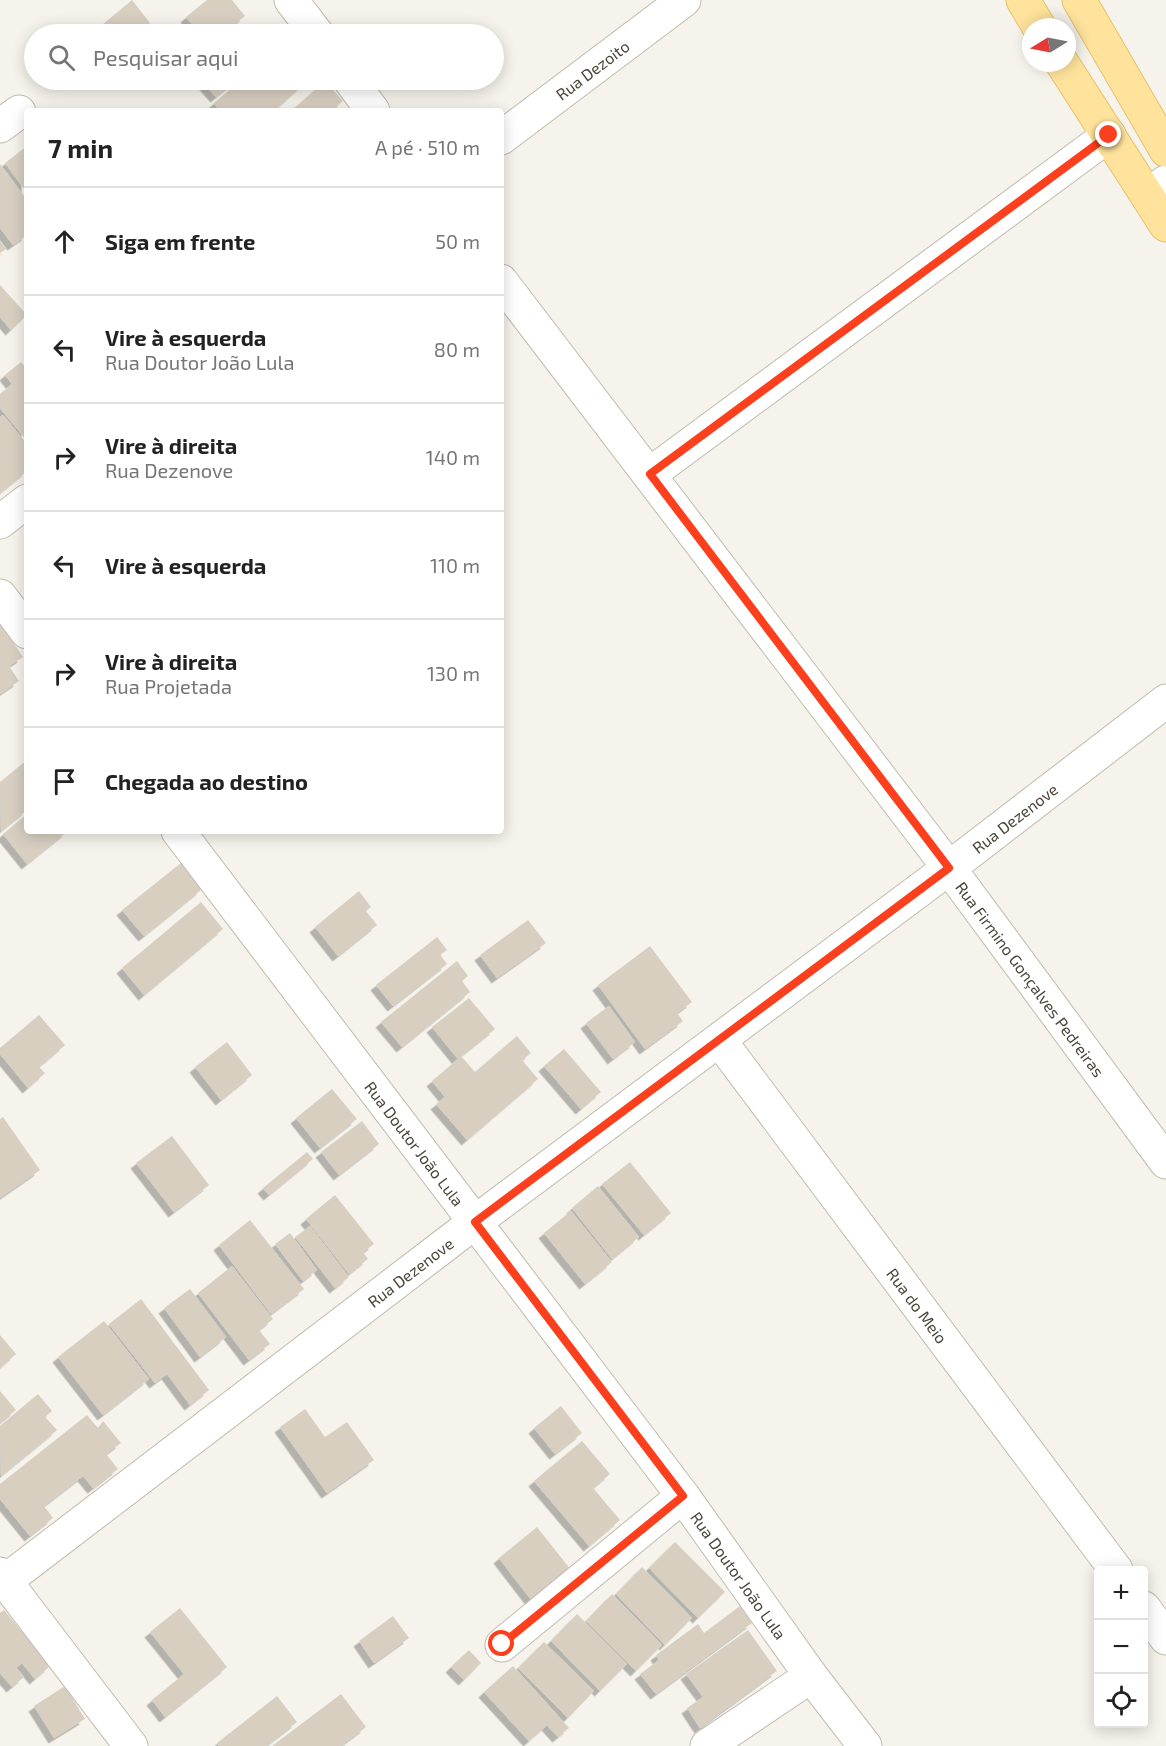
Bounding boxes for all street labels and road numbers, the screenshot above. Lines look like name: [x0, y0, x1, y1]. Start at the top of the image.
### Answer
street label: Rua Dezoito: [552, 36, 632, 103]
street label: Rua Dezenove: [968, 779, 1061, 856]
street label: Rua Firmino Gonçalves Pedreiras: [952, 877, 1109, 1080]
street label: Rua Doutor João Lula: [362, 1077, 469, 1209]
street label: Rua Dezenove: [363, 1233, 457, 1310]
street label: Rua do Meio: [884, 1264, 952, 1346]
street label: Rua Doutor João Lula: [688, 1508, 791, 1642]

